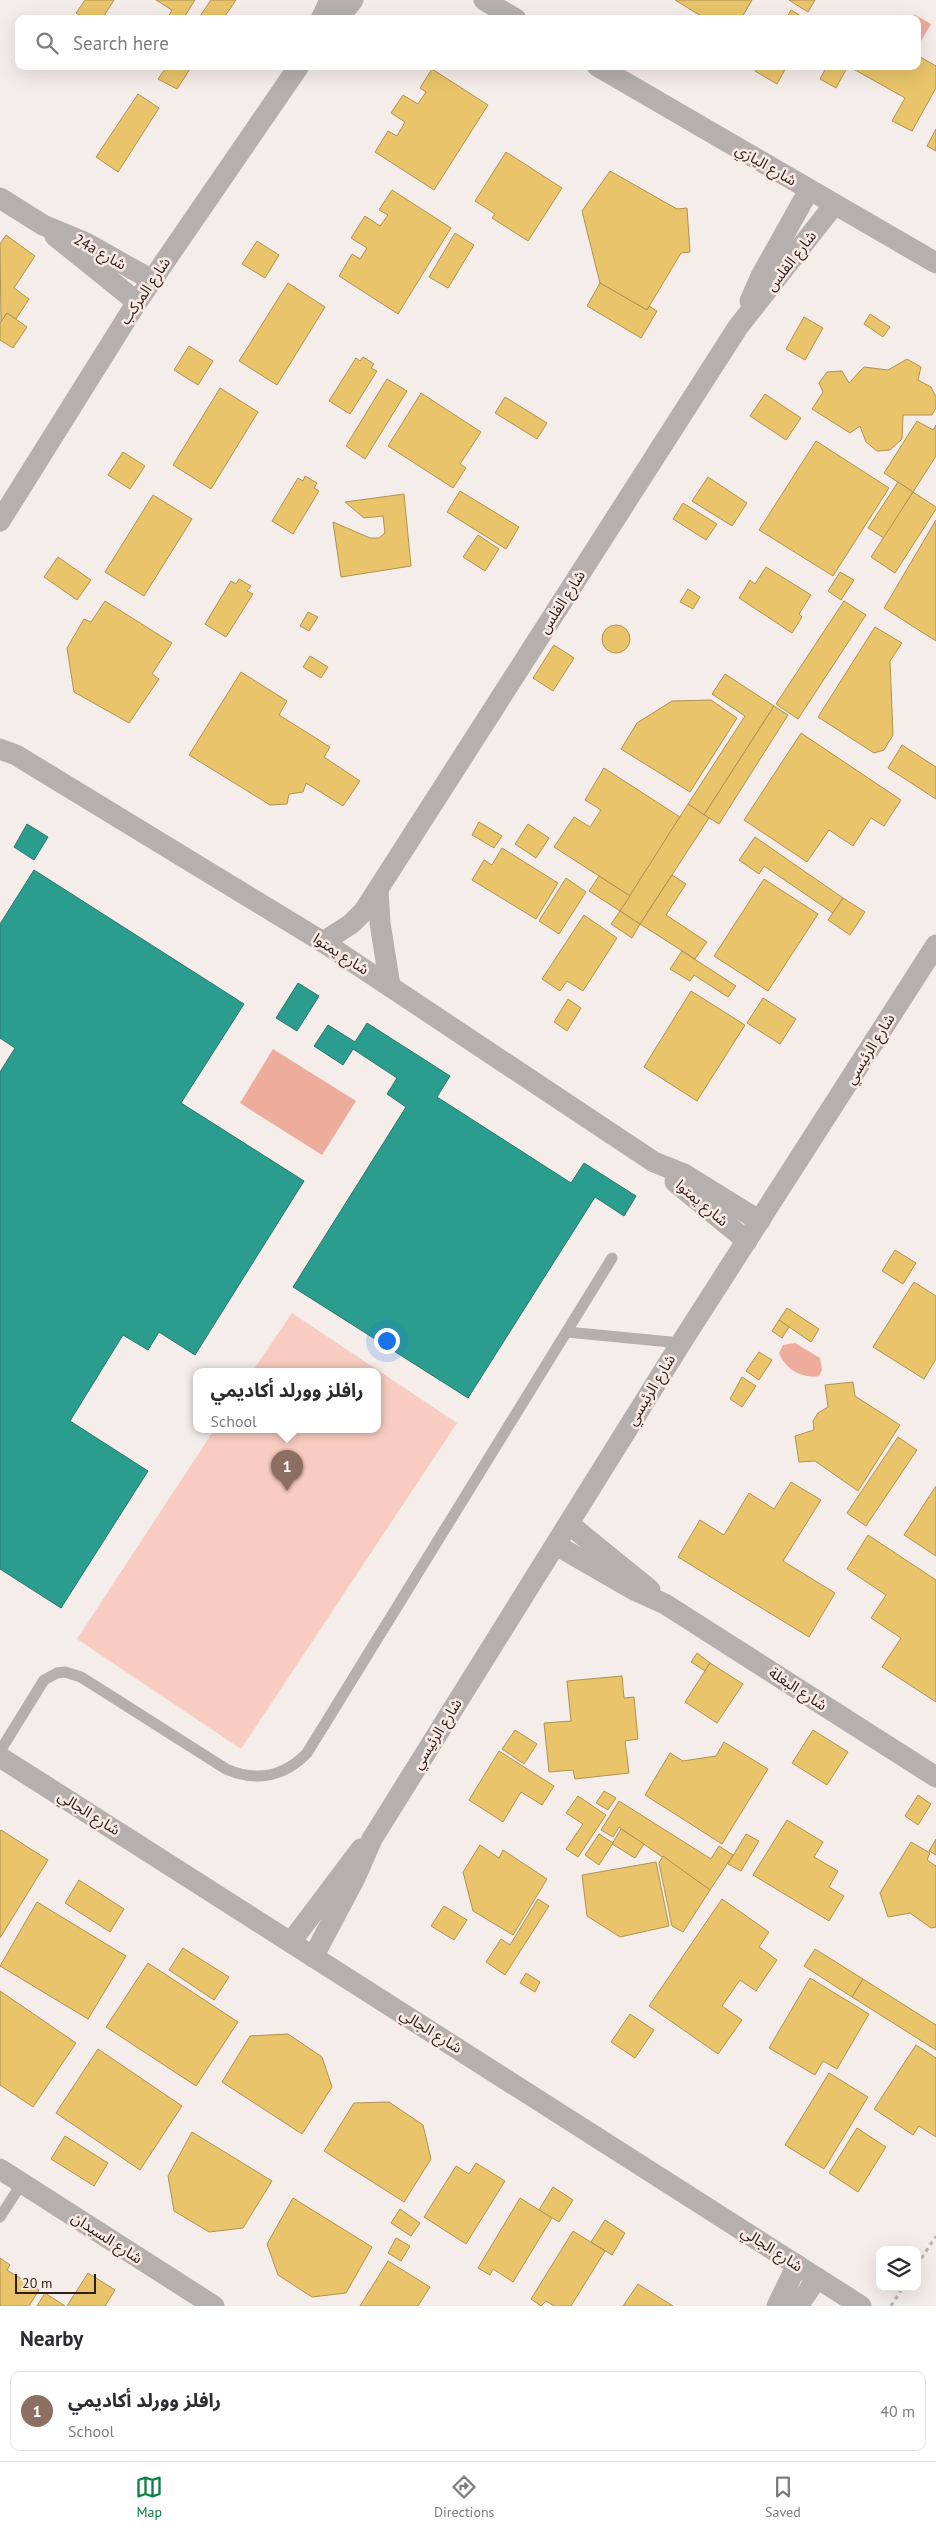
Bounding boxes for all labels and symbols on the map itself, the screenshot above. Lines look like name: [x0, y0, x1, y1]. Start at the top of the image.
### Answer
street label: شارع اليازي: [731, 139, 800, 192]
street label: شارع الفلس: [761, 226, 823, 297]
street label: 24a شارع: [69, 229, 130, 276]
street label: شارع المركب: [115, 253, 177, 330]
street label: شارع الفلس: [534, 566, 592, 639]
street label: شارع يمتوا: [308, 929, 373, 981]
street label: شارع الرئيسي: [840, 1010, 901, 1089]
street label: شارع يمتوا: [670, 1175, 733, 1232]
your location: [374, 1328, 400, 1354]
street label: شارع الرئيسي: [622, 1351, 682, 1430]
pin: 1: [271, 1450, 303, 1491]
street label: شارع البغلة: [764, 1663, 831, 1717]
street label: شارع الرئيسي: [407, 1695, 468, 1774]
street label: شارع الجالي: [53, 1786, 124, 1842]
street label: شارع الجالي: [395, 2004, 466, 2060]
street label: شارع السيدان: [67, 2208, 147, 2270]
street label: شارع الجالي: [736, 2222, 807, 2278]
scale bar: [15, 2271, 96, 2294]

